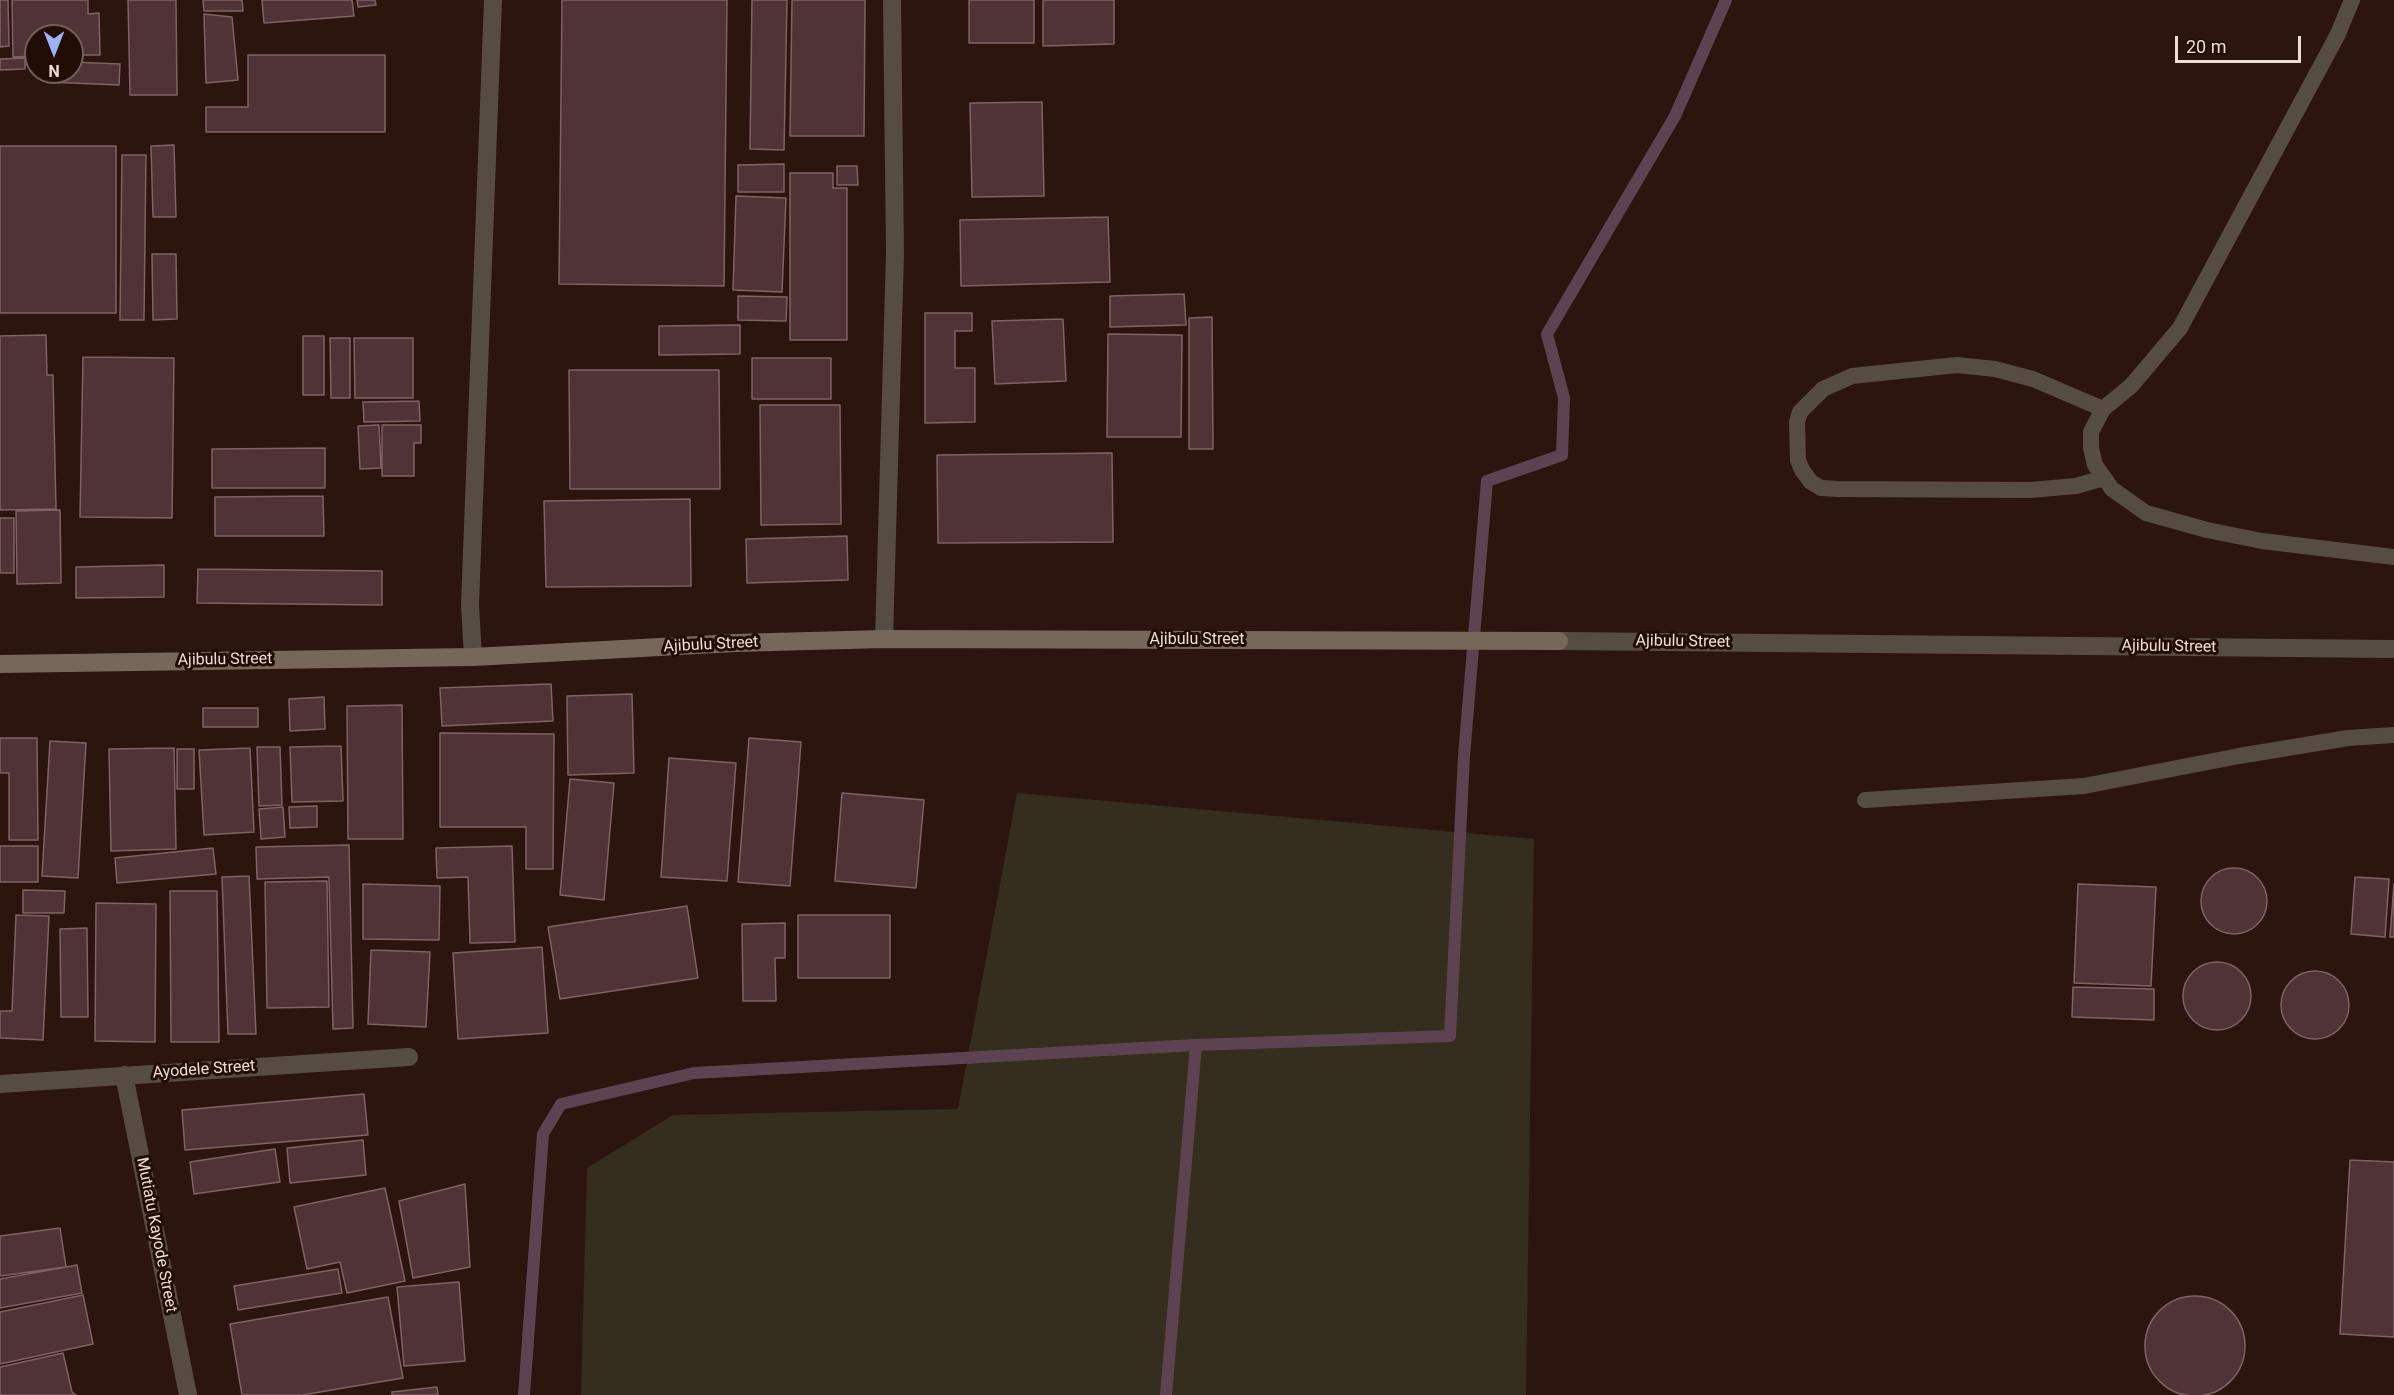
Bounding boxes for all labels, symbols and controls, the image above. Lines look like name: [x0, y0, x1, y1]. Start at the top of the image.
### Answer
north arrow: [24, 24, 84, 84]
scale bar: [2178, 24, 2304, 62]
text: 20 m: [2186, 36, 2226, 57]
text: N: [48, 61, 60, 80]
street label: Ajibulu Street: [1150, 630, 1244, 650]
street label: Ajibulu Street: [1635, 632, 1731, 652]
street label: Ajibulu Street: [663, 633, 759, 657]
street label: Ajibulu Street: [2121, 637, 2217, 657]
street label: Ajibulu Street: [177, 650, 273, 670]
street label: Ayodele Street: [152, 1057, 256, 1083]
street label: Mutiatu Kayode Street: [132, 1156, 180, 1314]

